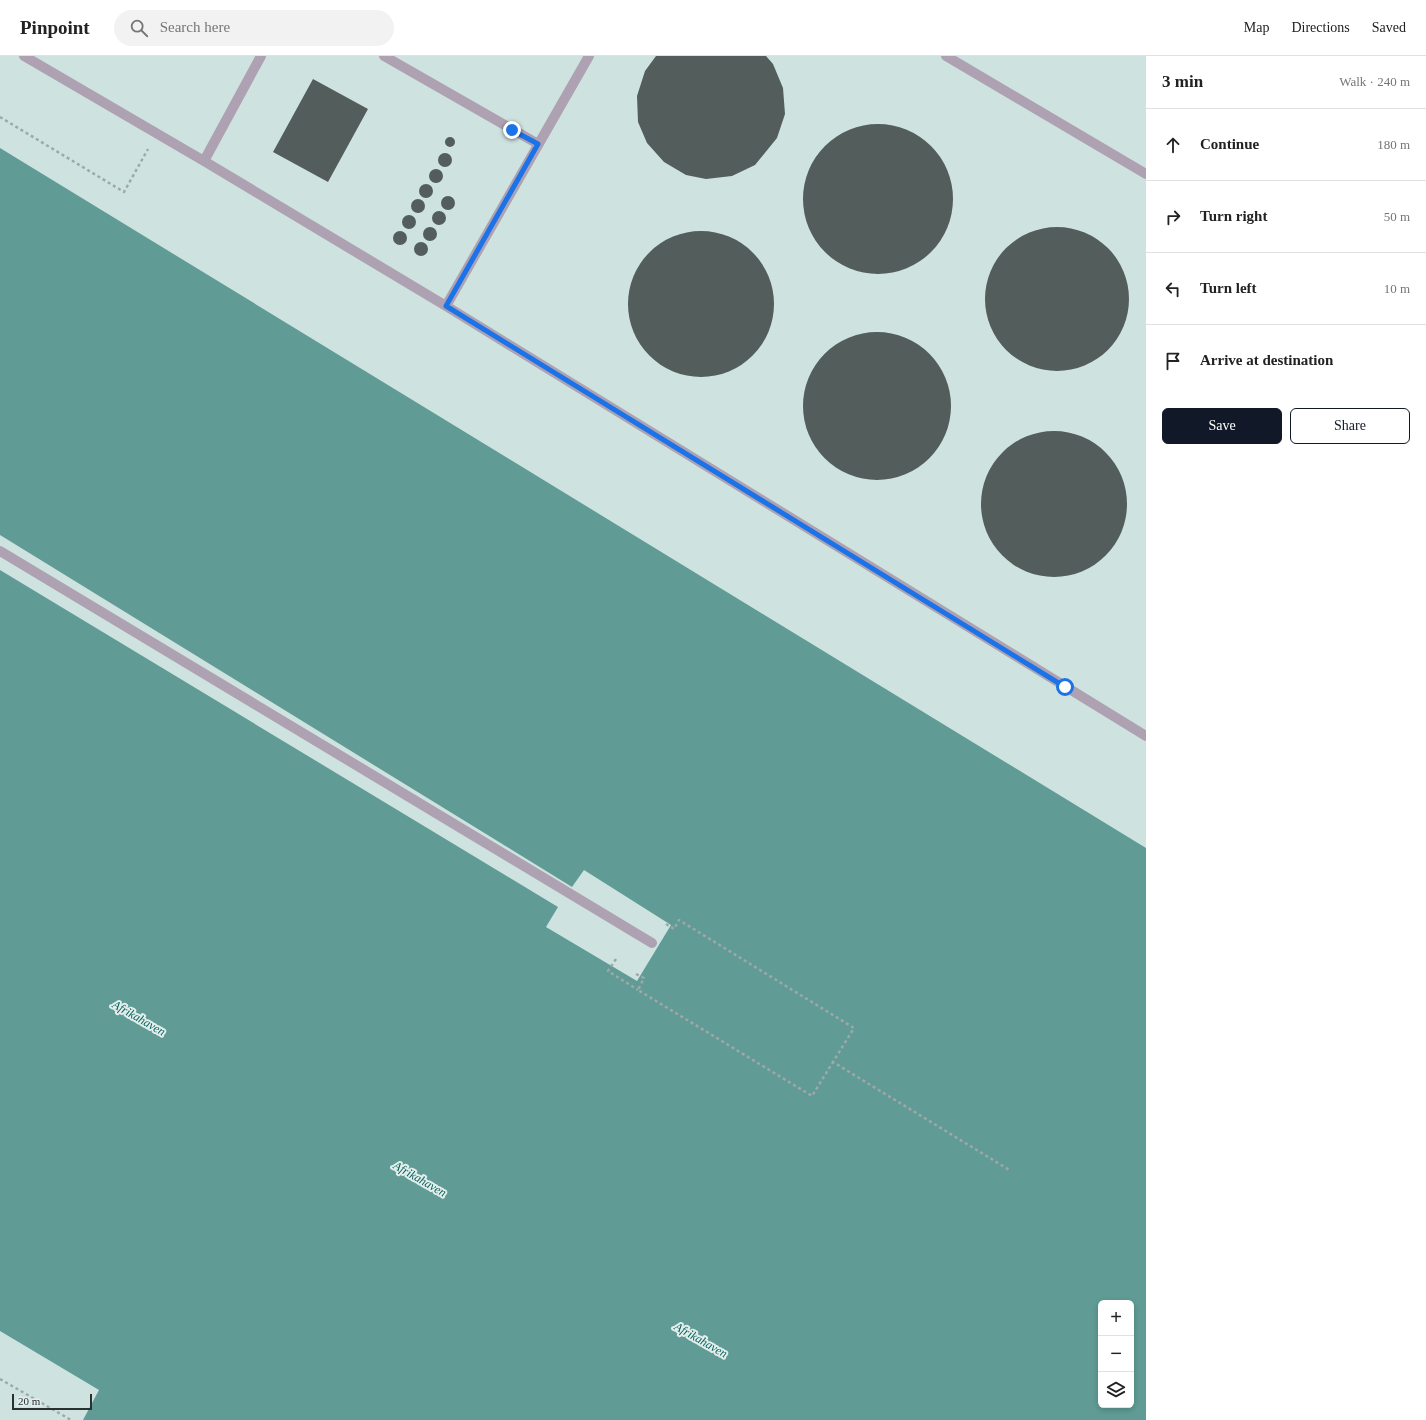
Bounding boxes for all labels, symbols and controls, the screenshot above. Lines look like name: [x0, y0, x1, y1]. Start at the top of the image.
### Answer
search box: [114, 10, 394, 46]
text: Pinpoint: [20, 17, 90, 38]
icon: search: [128, 17, 150, 39]
text: Search here: [160, 19, 230, 35]
text: Map: [1244, 20, 1269, 35]
text: Directions: [1291, 20, 1350, 35]
text: Saved: [1372, 20, 1406, 35]
text: 3 min: [1162, 72, 1203, 91]
text: Walk · 240 m: [1339, 74, 1410, 89]
route end: [503, 121, 521, 139]
icon: ahead: [1162, 134, 1184, 156]
text: Continue: [1200, 136, 1259, 152]
text: 180 m: [1377, 137, 1410, 152]
icon: right: [1162, 206, 1184, 228]
text: Turn right: [1200, 208, 1267, 224]
text: 50 m: [1384, 209, 1410, 224]
icon: left: [1162, 278, 1184, 300]
text: Turn left: [1200, 280, 1257, 296]
text: 10 m: [1384, 281, 1410, 296]
icon: arrive: [1162, 350, 1184, 372]
text: Arrive at destination: [1200, 352, 1333, 368]
button: Save: [1162, 408, 1282, 444]
button: Share: [1290, 408, 1410, 444]
route start: [1056, 678, 1074, 696]
water label: Afrikahaven: [109, 997, 168, 1039]
water label: Afrikahaven: [390, 1158, 449, 1200]
map controls: [1098, 1300, 1134, 1408]
button: +: [1098, 1300, 1134, 1336]
water label: Afrikahaven: [671, 1319, 730, 1361]
button: −: [1098, 1336, 1134, 1372]
button: layers: [1098, 1372, 1134, 1408]
scale bar: [12, 1392, 92, 1411]
text: 20 m: [18, 1395, 40, 1407]

